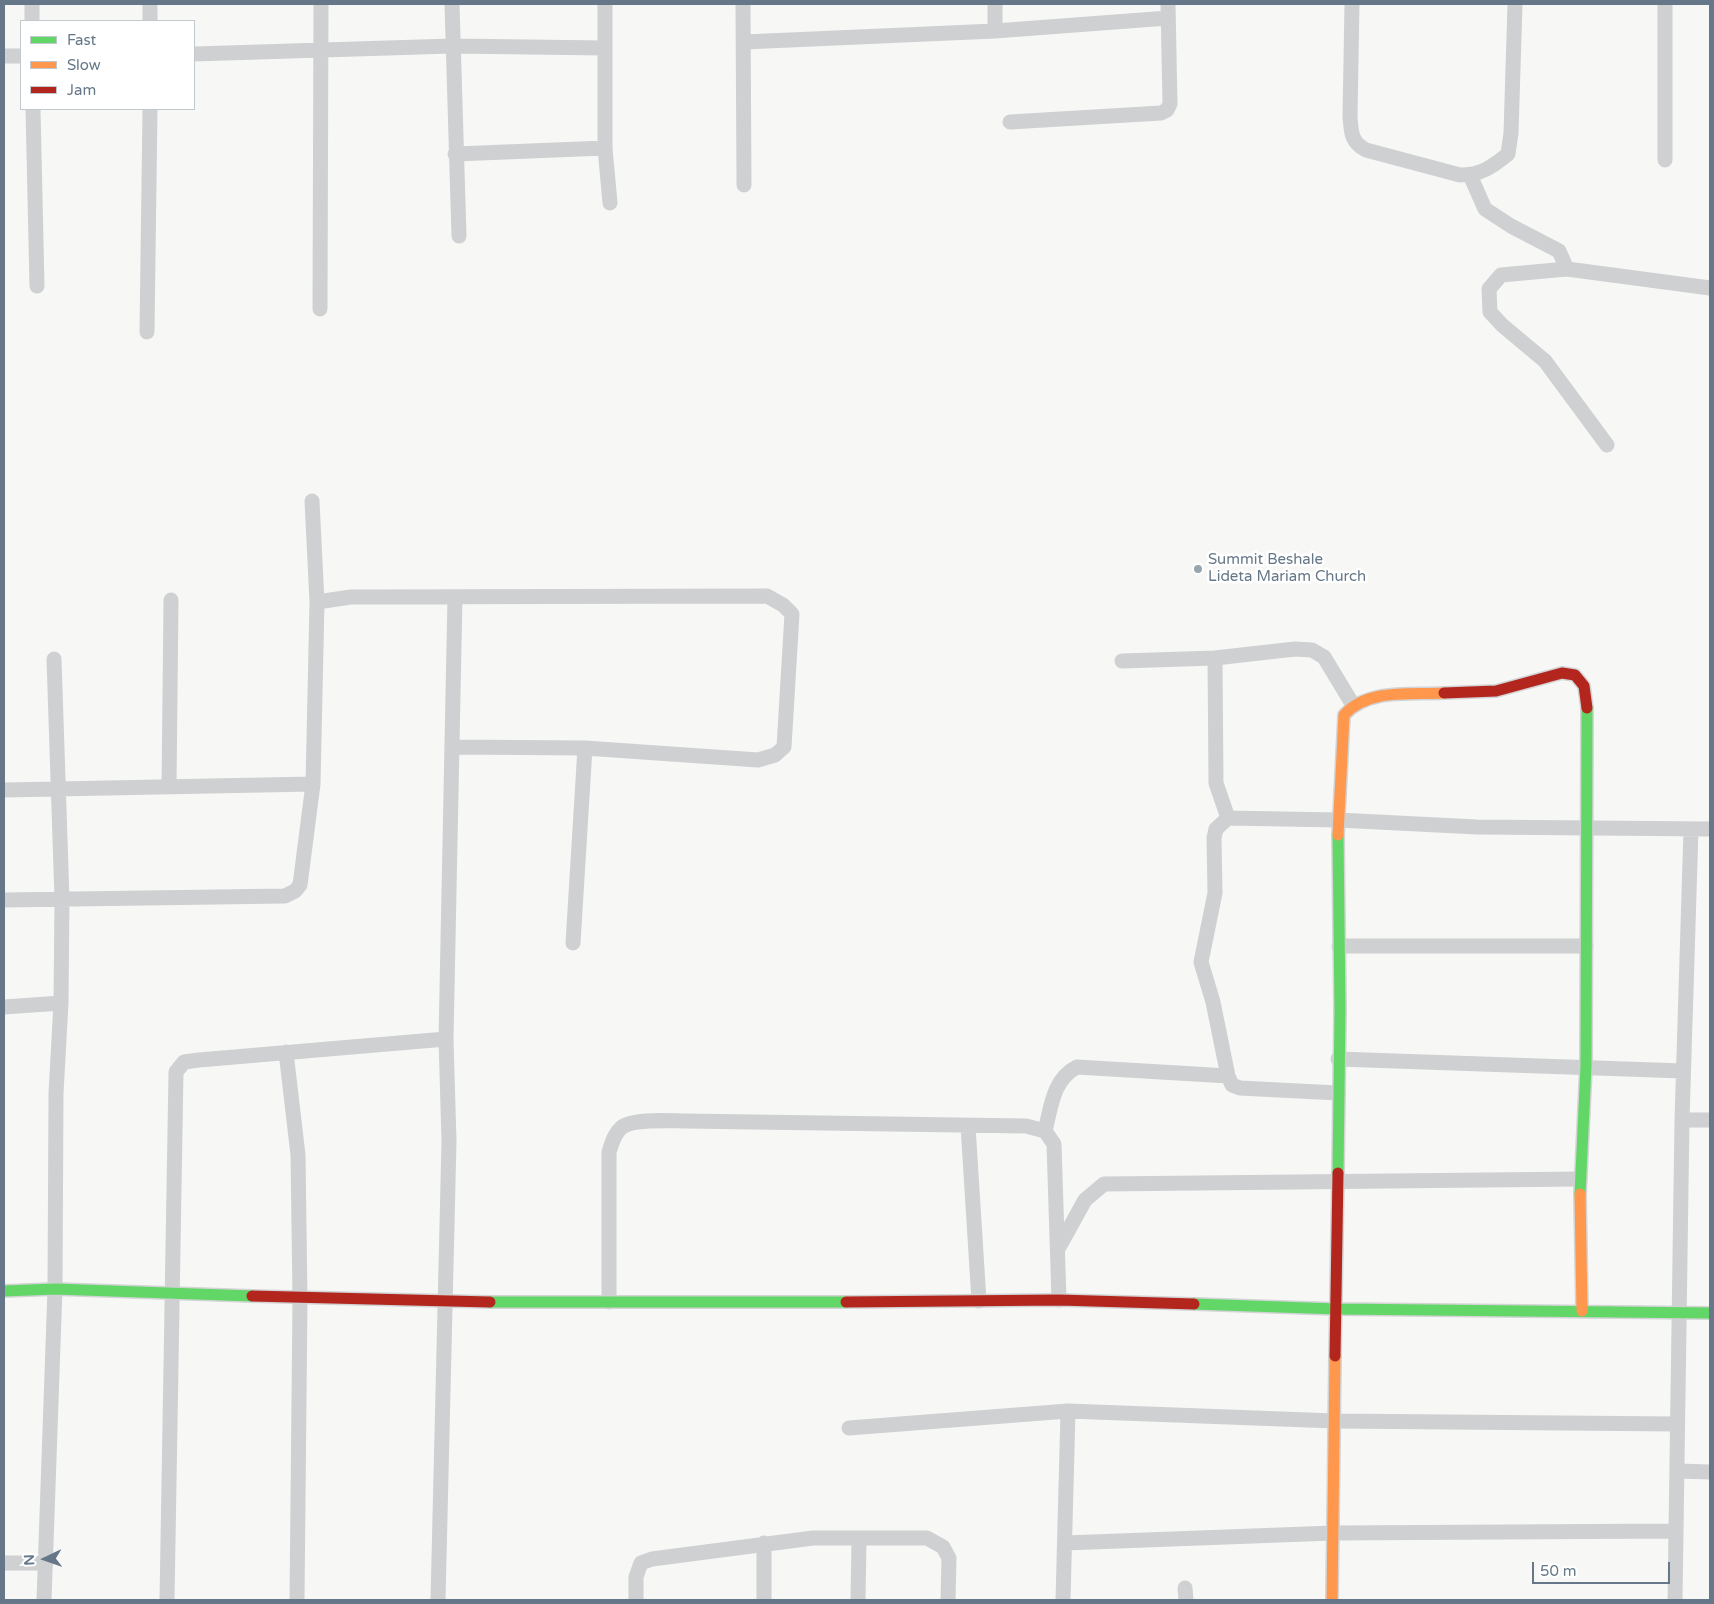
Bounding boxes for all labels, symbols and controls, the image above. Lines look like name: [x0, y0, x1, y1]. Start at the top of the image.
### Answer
legend: [20, 20, 195, 110]
text: Fast: [67, 31, 96, 49]
text: Slow: [67, 56, 101, 74]
text: Jam: [67, 81, 96, 99]
place label: Summit Beshale Lideta Mariam Church: [1208, 551, 1366, 586]
marker: Summit Beshale Lideta Mariam Church: [1192, 563, 1204, 575]
north arrow: [20, 1534, 70, 1584]
scale bar: [1534, 1552, 1672, 1584]
text: N: [21, 1554, 38, 1566]
text: 50 m: [1540, 1562, 1577, 1580]

